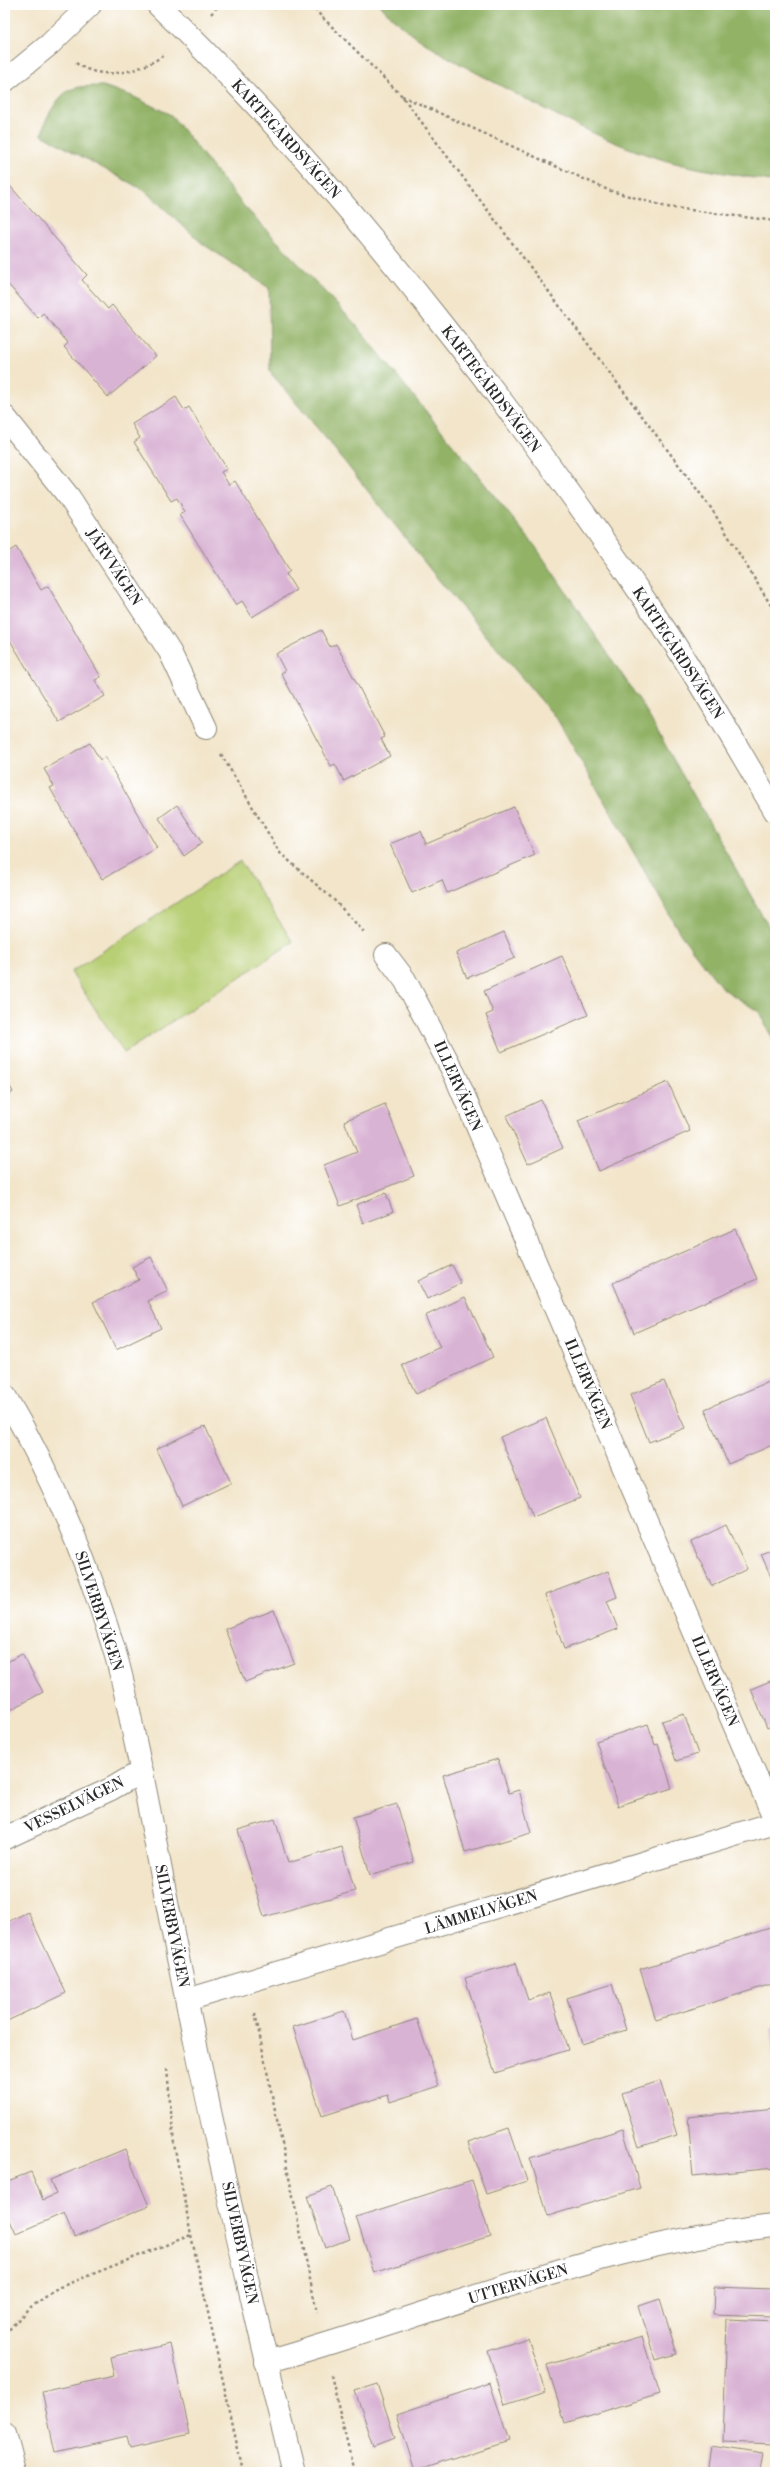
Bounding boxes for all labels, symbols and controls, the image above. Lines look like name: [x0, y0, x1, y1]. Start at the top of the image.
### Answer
street label: KARTEGÅRDSVÄGEN: [227, 75, 345, 203]
street label: KARTEGÅRDSVÄGEN: [437, 322, 545, 456]
street label: JÄRVVÄGEN: [81, 524, 146, 609]
street label: KARTEGÅRDSVÄGEN: [628, 583, 728, 723]
street label: ILLERVÄGEN: [429, 1038, 486, 1134]
street label: ILLERVÄGEN: [560, 1336, 615, 1432]
street label: SILVERBYVÄGEN: [70, 1549, 127, 1673]
street label: ILLERVÄGEN: [687, 1633, 742, 1729]
street label: VESSELVÄGEN: [20, 1773, 127, 1838]
street label: SILVERBYVÄGEN: [150, 1863, 193, 1989]
street label: LÄMMELVÄGEN: [422, 1886, 540, 1939]
street label: SILVERBYVÄGEN: [217, 2180, 262, 2306]
street label: UTTERVÄGEN: [466, 2260, 570, 2309]

